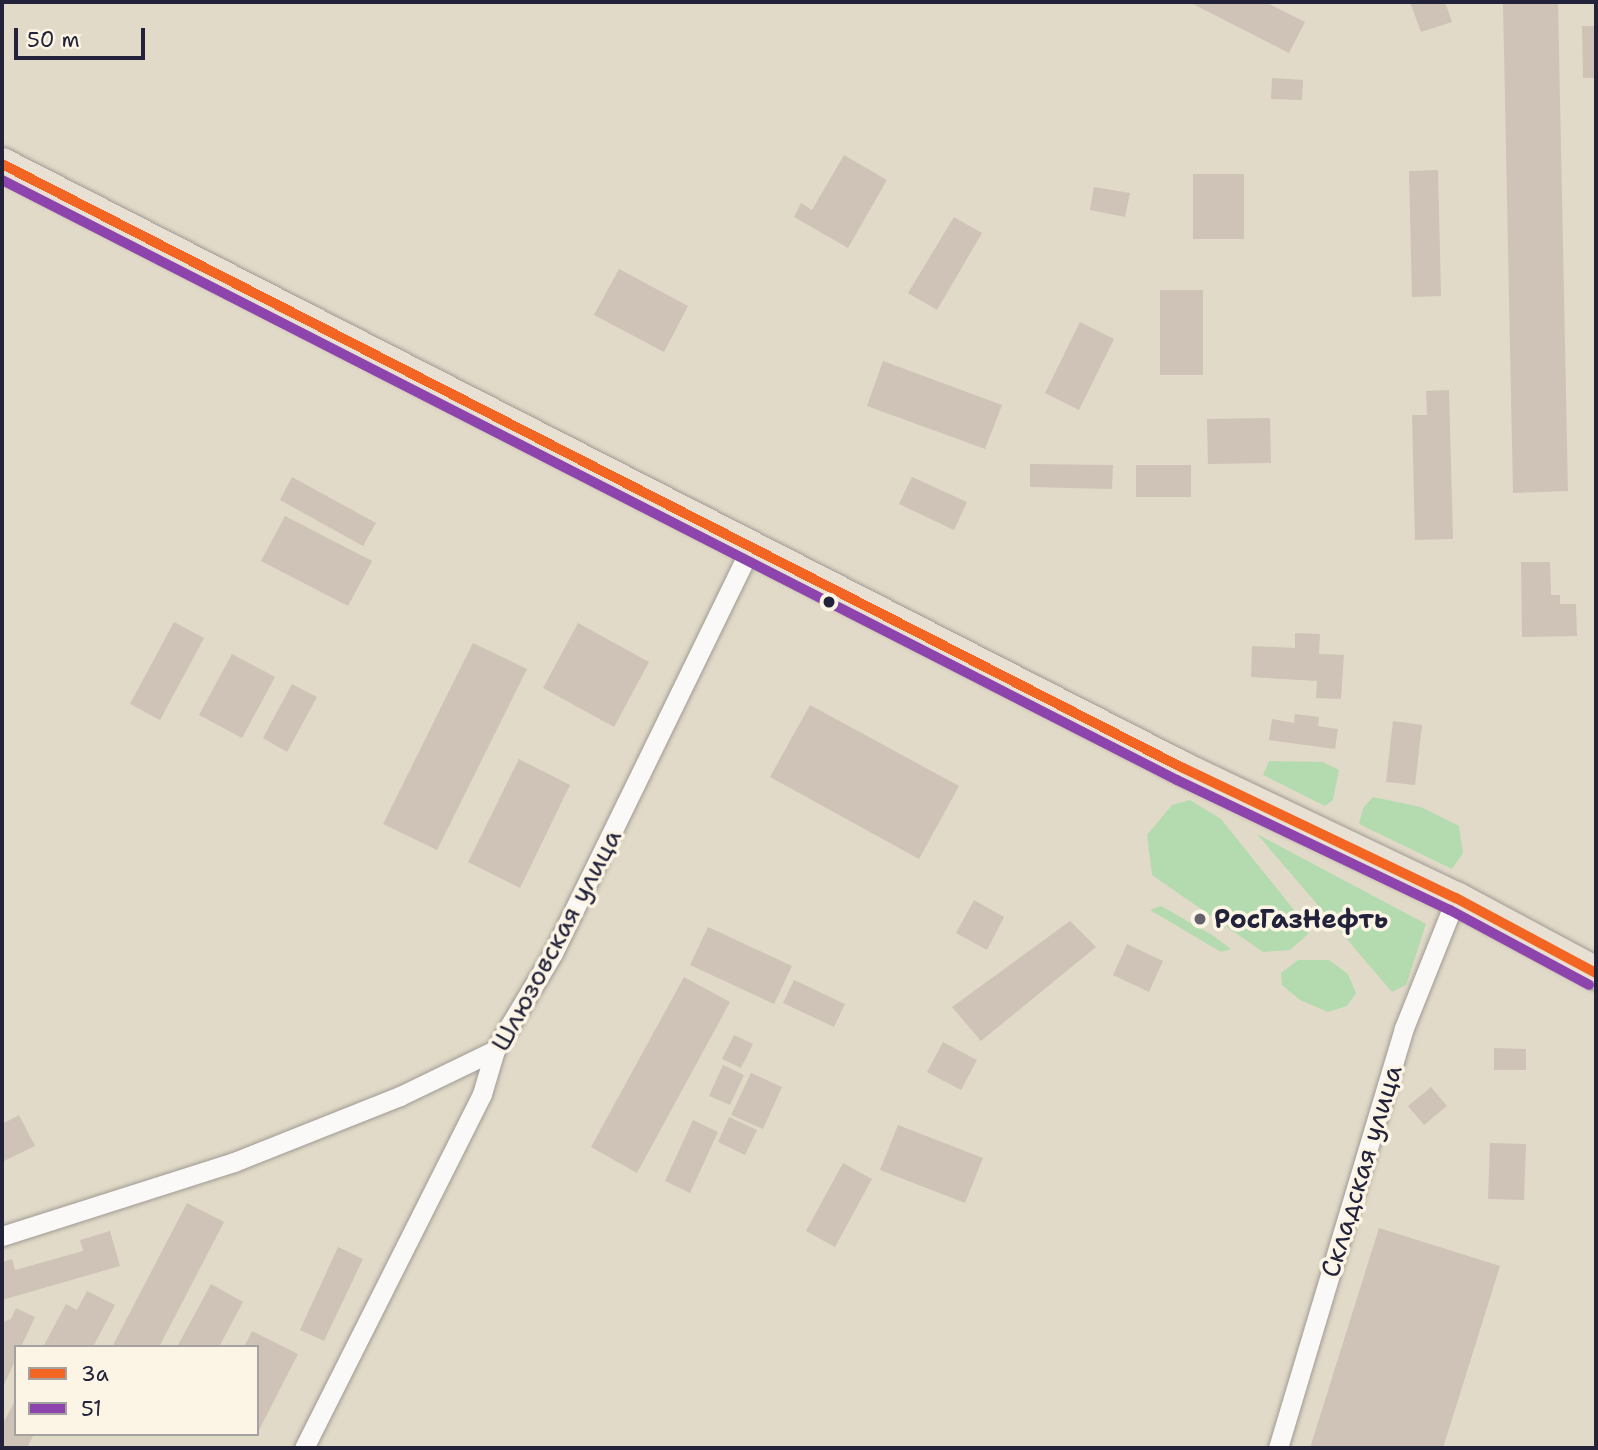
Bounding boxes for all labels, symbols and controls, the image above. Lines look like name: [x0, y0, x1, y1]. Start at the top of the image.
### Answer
scale bar: [18, 14, 149, 58]
text: 50 m: [27, 26, 80, 54]
unlabelled marker: [822, 595, 836, 609]
street label: Шлюзовская улица: [484, 824, 628, 1056]
place label: РосГазНефть: [1214, 903, 1388, 935]
marker: РосГазНефть: [1192, 911, 1208, 927]
street label: Складская улица: [1314, 1061, 1408, 1281]
legend: [14, 1345, 259, 1436]
text: 3а: [81, 1360, 109, 1388]
text: 51: [81, 1395, 102, 1423]

